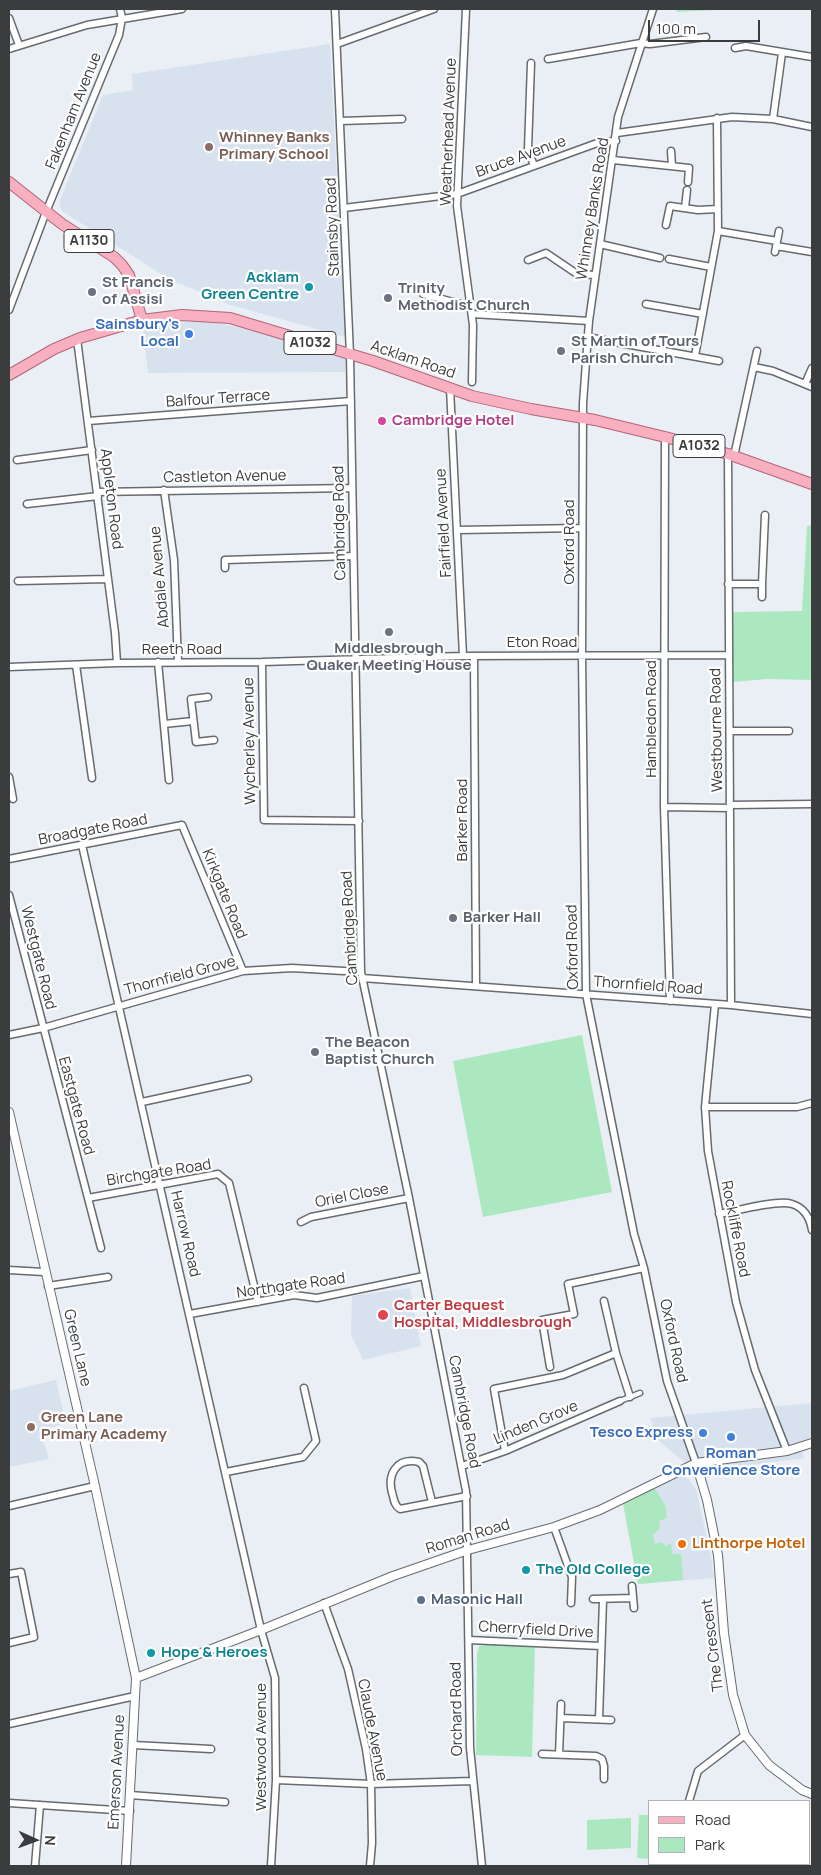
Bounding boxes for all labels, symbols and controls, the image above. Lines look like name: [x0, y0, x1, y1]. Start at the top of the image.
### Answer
scale bar: [651, 10, 764, 42]
text: 100 m: [656, 18, 696, 39]
street label: Fakenham Avenue: [42, 50, 106, 172]
street label: Weatherhead Avenue: [437, 58, 461, 206]
place label: Whinney Banks Primary School: [219, 129, 330, 164]
street label: Bruce Avenue: [473, 132, 569, 182]
street label: Whinney Banks Road: [573, 137, 613, 281]
marker: Whinney Banks Primary School: [203, 141, 215, 153]
street label: Stainsby Road: [322, 177, 344, 277]
road number: A1130: [64, 230, 114, 252]
place label: Acklam Green Centre: [201, 269, 299, 304]
place label: St Francis of Assisi: [102, 274, 174, 309]
place label: Trinity Methodist Church: [398, 280, 530, 315]
marker: Acklam Green Centre: [303, 281, 315, 293]
marker: St Francis of Assisi: [86, 286, 98, 298]
marker: Trinity Methodist Church: [382, 292, 394, 304]
place label: Sainsbury's Local: [95, 316, 179, 351]
marker: Sainsbury's Local: [183, 328, 195, 340]
road number: A1032: [284, 332, 336, 354]
place label: St Martin of Tours Parish Church: [571, 333, 699, 368]
street label: Acklam Road: [368, 337, 458, 383]
marker: St Martin of Tours Parish Church: [555, 345, 567, 357]
street label: Balfour Terrace: [165, 386, 271, 412]
place label: Cambridge Hotel: [392, 412, 515, 430]
marker: Cambridge Hotel: [376, 415, 388, 427]
road number: A1032: [673, 434, 725, 458]
street label: Appleton Road: [96, 447, 126, 551]
street label: Cambridge Road: [330, 466, 350, 580]
street label: Castleton Avenue: [163, 467, 287, 487]
street label: Fairfield Avenue: [432, 468, 456, 578]
street label: Oxford Road: [561, 499, 579, 585]
street label: Abdale Avenue: [147, 525, 173, 629]
marker: Middlesbrough Quaker Meeting House: [383, 626, 395, 638]
street label: Eton Road: [507, 634, 577, 652]
place label: Middlesbrough Quaker Meeting House: [306, 640, 472, 675]
street label: Reeth Road: [142, 641, 222, 659]
street label: Hambledon Road: [643, 660, 661, 778]
street label: Westbourne Road: [707, 668, 727, 792]
street label: Wycherley Avenue: [240, 677, 260, 805]
street label: Barker Road: [454, 779, 472, 861]
street label: Broadgate Road: [37, 811, 149, 849]
street label: Kirkgate Road: [198, 846, 250, 942]
street label: Cambridge Road: [338, 870, 362, 986]
street label: Westgate Road: [16, 904, 60, 1012]
street label: Oxford Road: [563, 904, 583, 990]
place label: Barker Hall: [463, 909, 541, 927]
marker: Barker Hall: [447, 912, 459, 924]
street label: Thornfield Grove: [122, 952, 238, 1000]
street label: Thornfield Road: [593, 973, 703, 999]
place label: The Beacon Baptist Church: [325, 1034, 434, 1069]
marker: The Beacon Baptist Church: [309, 1046, 321, 1058]
street label: Eastgate Road: [54, 1055, 98, 1157]
street label: Birchgate Road: [106, 1156, 212, 1190]
street label: Rockliffe Road: [717, 1179, 753, 1279]
street label: Oriel Close: [314, 1180, 390, 1212]
street label: Harrow Road: [166, 1189, 204, 1279]
street label: Northgate Road: [235, 1269, 347, 1303]
place label: Carter Bequest Hospital, Middlesbrough: [394, 1297, 572, 1332]
street label: Oxford Road: [655, 1298, 691, 1384]
street label: Green Lane: [59, 1308, 95, 1388]
marker: Carter Bequest Hospital, Middlesbrough: [376, 1308, 390, 1322]
street label: Cambridge Road: [444, 1354, 484, 1470]
street label: Linden Grove: [491, 1397, 581, 1449]
place label: Green Lane Primary Academy: [41, 1409, 167, 1444]
marker: Green Lane Primary Academy: [25, 1421, 37, 1433]
place label: Tesco Express: [590, 1424, 693, 1442]
marker: Tesco Express: [697, 1427, 709, 1439]
marker: Roman Convenience Store: [725, 1431, 737, 1443]
place label: Roman Convenience Store: [662, 1445, 800, 1480]
street label: Roman Road: [424, 1516, 512, 1558]
place label: Linthorpe Hotel: [692, 1535, 805, 1553]
marker: Linthorpe Hotel: [676, 1538, 688, 1550]
place label: The Old College: [536, 1561, 650, 1579]
marker: The Old College: [520, 1564, 532, 1576]
place label: Masonic Hall: [431, 1591, 523, 1609]
marker: Masonic Hall: [415, 1594, 427, 1606]
street label: The Crescent: [698, 1597, 728, 1693]
street label: Cherryfield Drive: [478, 1618, 594, 1642]
place label: Hope & Heroes: [161, 1644, 267, 1662]
marker: Hope & Heroes: [145, 1647, 157, 1659]
street label: Orchard Road: [447, 1662, 467, 1756]
street label: Claude Avenue: [353, 1677, 391, 1783]
street label: Westwood Avenue: [253, 1683, 271, 1811]
street label: Emerson Avenue: [105, 1714, 129, 1830]
legend: [648, 1800, 811, 1865]
text: Road: [695, 1809, 731, 1830]
north arrow: [10, 1815, 60, 1865]
text: Park: [695, 1834, 725, 1855]
text: N: [41, 1835, 60, 1846]

